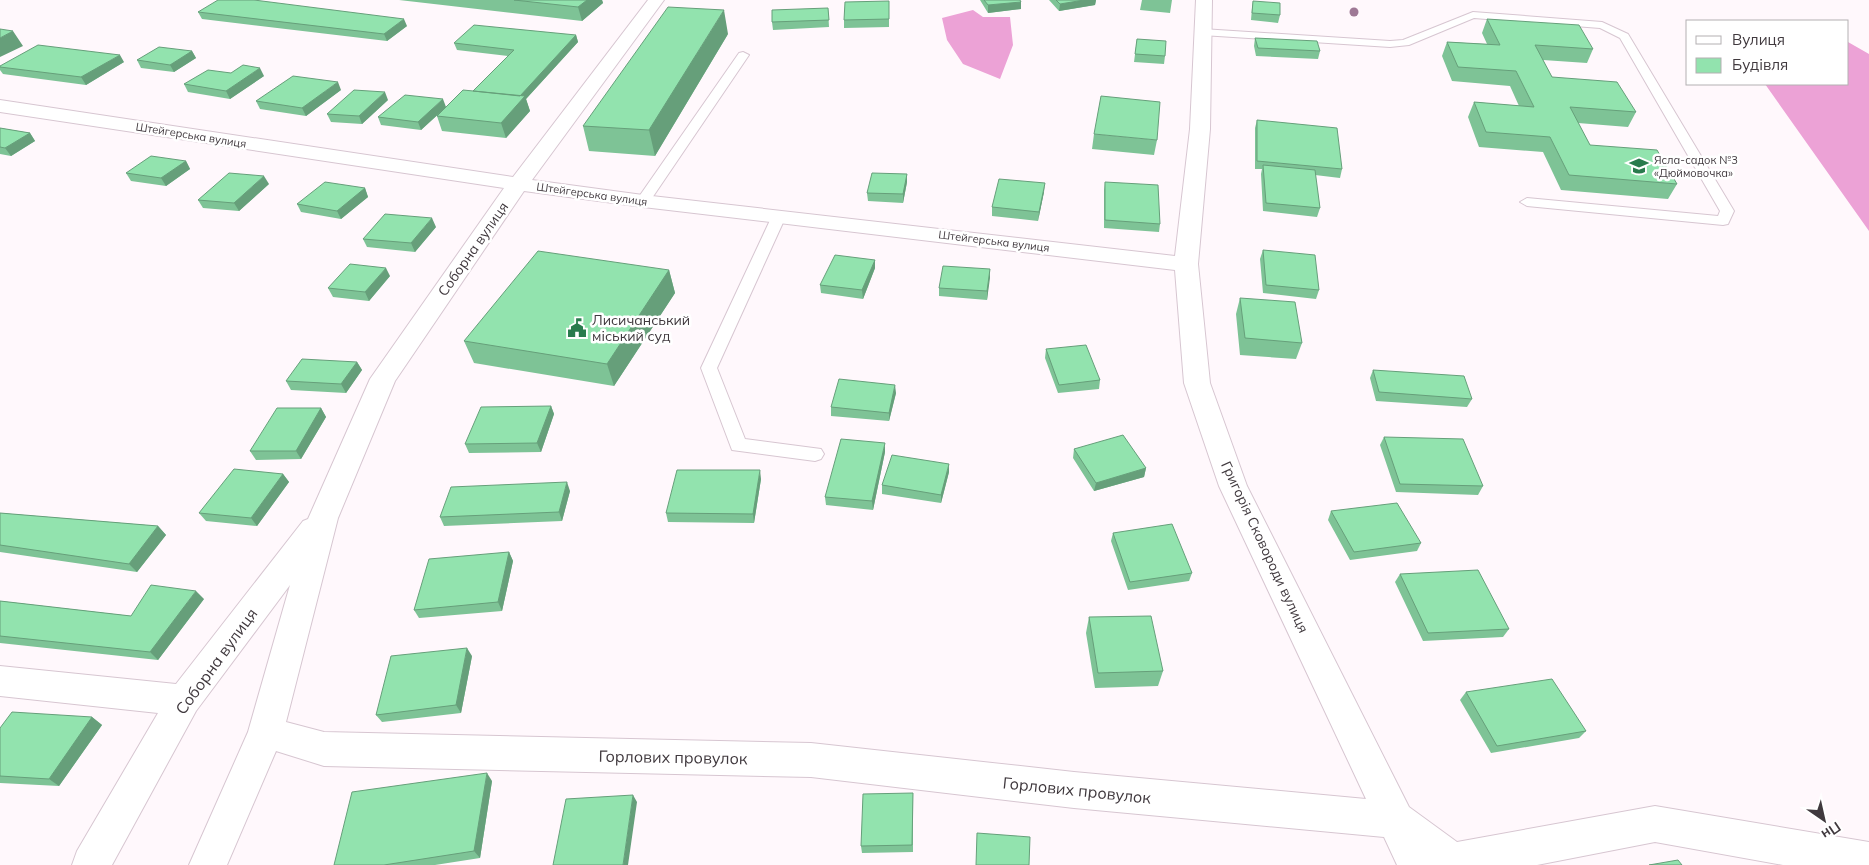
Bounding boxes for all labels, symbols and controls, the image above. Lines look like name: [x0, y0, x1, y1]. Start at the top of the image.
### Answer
legend: [1686, 20, 1849, 85]
text: Вулиця: [1732, 30, 1785, 49]
text: Будівля: [1732, 55, 1788, 74]
street label: Штейгерська вулиця: [135, 119, 247, 151]
place label: Ясла-садок №3 «Дюймовочка»: [1654, 153, 1738, 180]
school or university icon: Ясла-садок №3 «Дюймовочка»: [1628, 155, 1650, 177]
street label: Штейгерська вулиця: [536, 179, 648, 209]
street label: Соборна вулиця: [434, 198, 512, 300]
street label: Штейгерська вулиця: [938, 227, 1050, 255]
place label: Лисичанський міський суд: [592, 311, 690, 345]
public building icon: Лисичанський міський суд: [566, 317, 588, 339]
street label: Григорія Сковороди вулиця: [1217, 458, 1313, 636]
street label: Соборна вулиця: [171, 604, 261, 718]
street label: Горлових провулок: [598, 746, 748, 768]
street label: Горлових провулок: [1002, 772, 1152, 808]
north arrow: [1799, 795, 1849, 845]
text: Пн: [1818, 818, 1844, 844]

